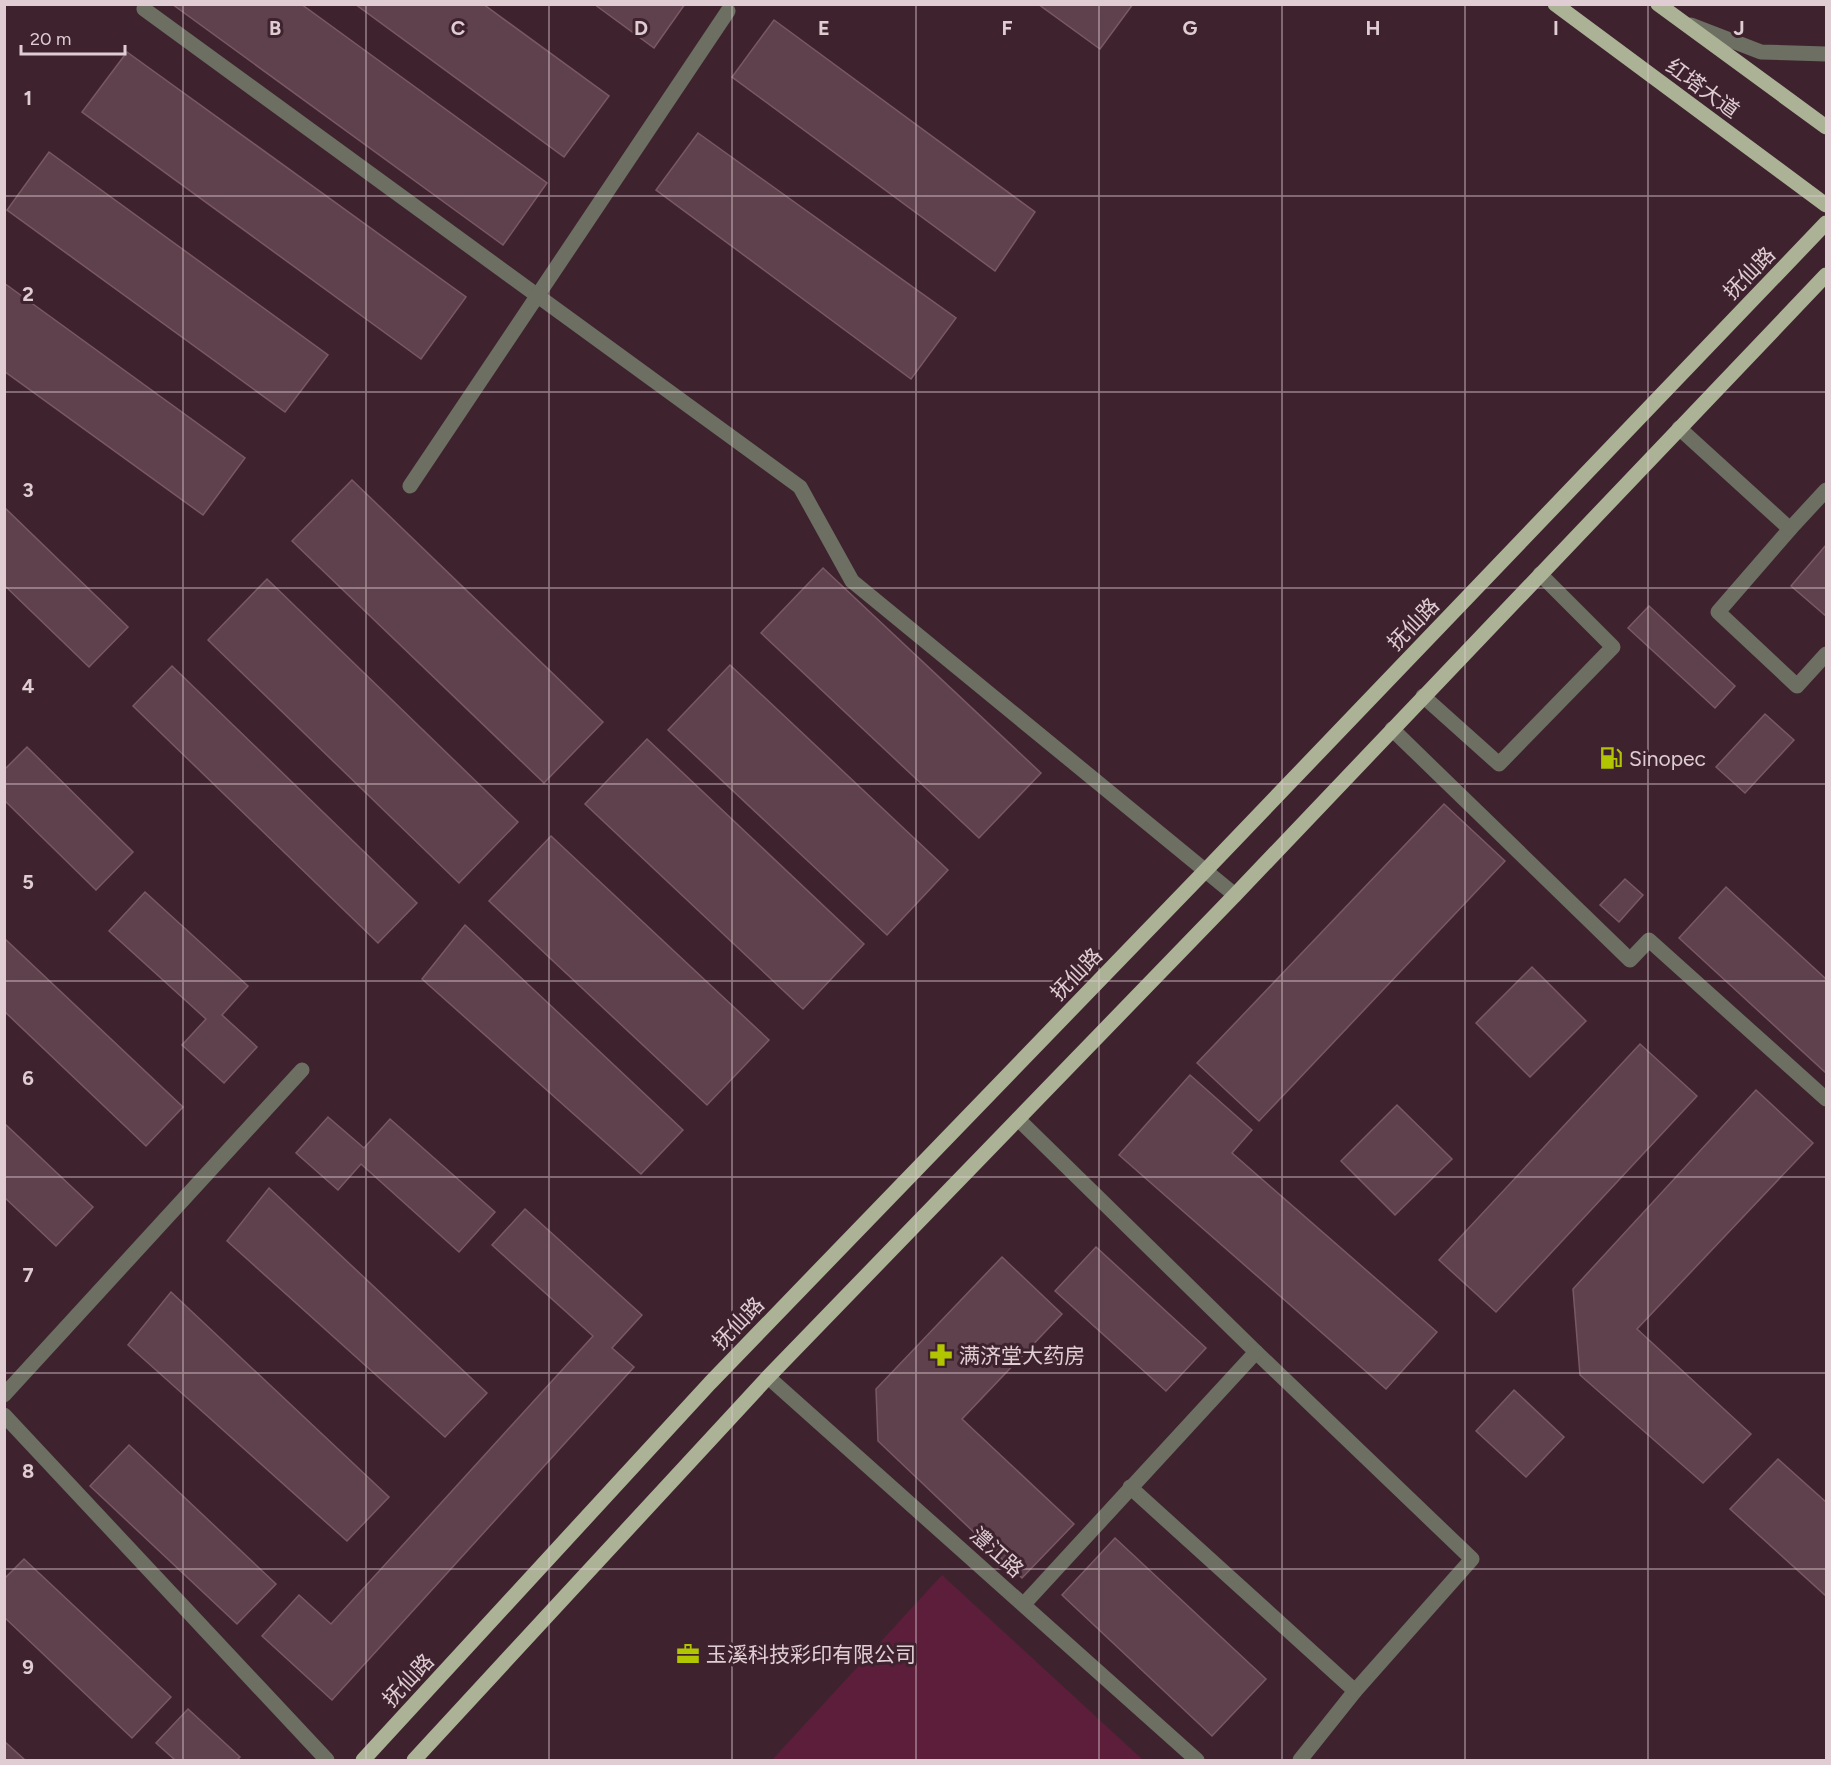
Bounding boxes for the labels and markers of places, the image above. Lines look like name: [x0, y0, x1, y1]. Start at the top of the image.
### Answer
fuel station icon: Sinopec: [1598, 745, 1624, 771]
place label: Sinopec: [1629, 746, 1706, 771]
pharmacy icon: 满济堂大药房: [928, 1342, 954, 1368]
place label: 满济堂大药房: [959, 1343, 1085, 1368]
office icon: 玉溪科技彩印有限公司: [675, 1641, 701, 1667]
place label: 玉溪科技彩印有限公司: [706, 1642, 916, 1667]

